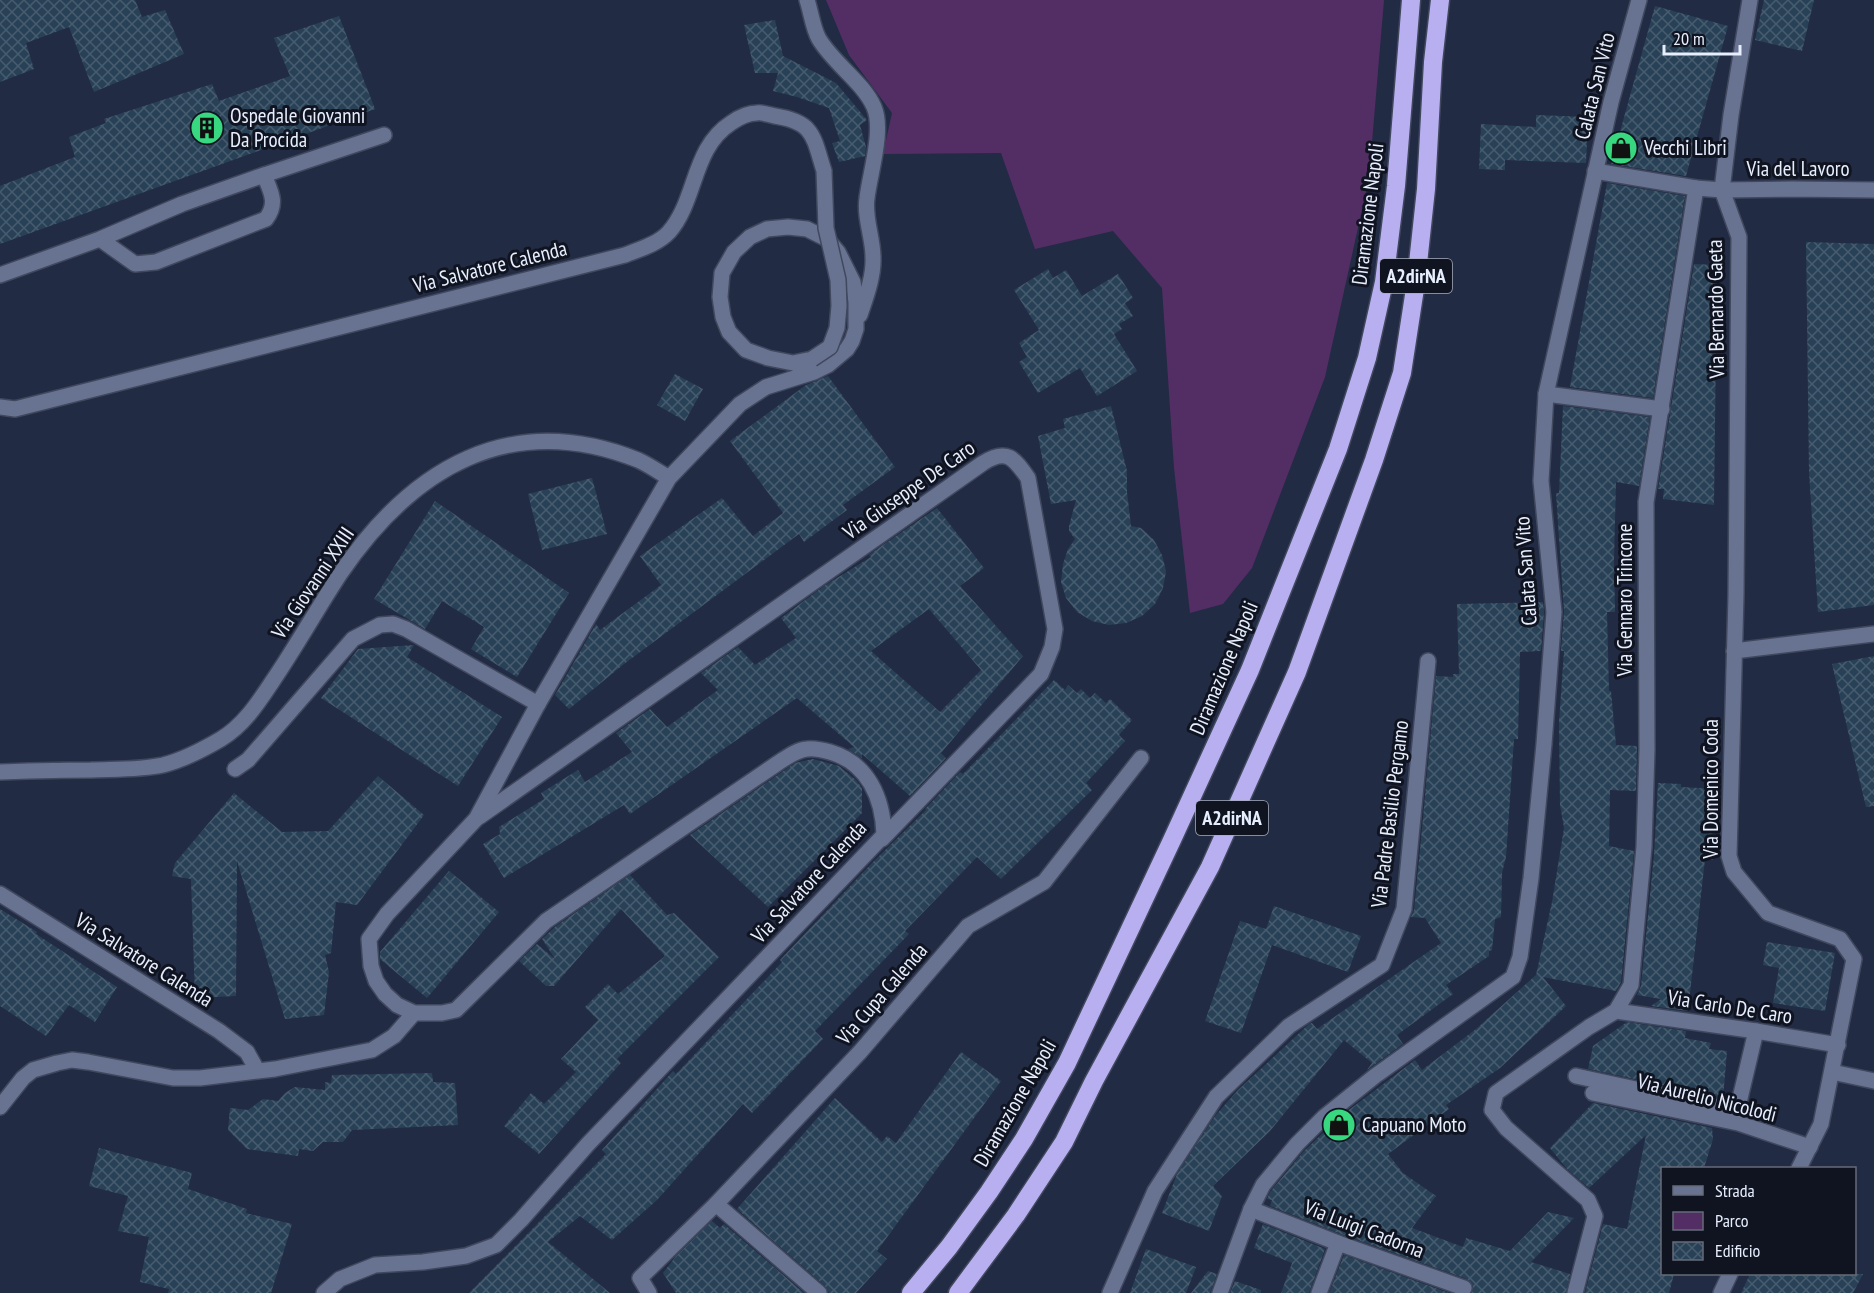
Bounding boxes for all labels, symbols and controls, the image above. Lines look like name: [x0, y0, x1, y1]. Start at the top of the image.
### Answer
scale bar: [1664, 18, 1740, 56]
text: 20 m: [1673, 27, 1705, 50]
street label: Calata San Vito: [1568, 30, 1621, 142]
place label: Ospedale Giovanni Da Procida: [230, 102, 365, 153]
building icon: Ospedale Giovanni Da Procida: [189, 110, 225, 146]
shop icon: Vecchi Libri: [1603, 130, 1639, 166]
place label: Vecchi Libri: [1643, 134, 1727, 161]
street label: Diramazione Napoli: [1345, 141, 1390, 286]
street label: Via del Lavoro: [1745, 155, 1850, 182]
street label: Via Salvatore Calenda: [409, 234, 570, 299]
street label: Via Bernardo Gaeta: [1701, 239, 1730, 380]
road number: A2dirNA: [1380, 259, 1452, 293]
street label: Via Giuseppe De Caro: [837, 434, 980, 546]
street label: Calata San Vito: [1508, 516, 1543, 626]
street label: Via Giovanni XXIII: [265, 521, 360, 645]
street label: Via Gennaro Trincone: [1611, 524, 1638, 677]
street label: Diramazione Napoli: [1183, 597, 1264, 739]
street label: Via Padre Basilio Pergamo: [1364, 719, 1414, 910]
street label: Via Domenico Coda: [1697, 719, 1724, 860]
road number: A2dirNA: [1196, 801, 1268, 835]
street label: Via Salvatore Calenda: [744, 815, 872, 949]
street label: Via Salvatore Calenda: [69, 906, 218, 1013]
street label: Via Cupa Calenda: [830, 937, 933, 1051]
street label: Via Carlo De Caro: [1665, 983, 1794, 1030]
street label: Diramazione Napoli: [967, 1034, 1062, 1171]
street label: Via Aurelio Nicolodi: [1634, 1067, 1780, 1128]
shop icon: Capuano Moto: [1321, 1107, 1357, 1143]
place label: Capuano Moto: [1362, 1111, 1466, 1138]
legend: [1661, 1167, 1856, 1275]
text: Strada: [1715, 1179, 1755, 1202]
street label: Via Luigi Cadorna: [1299, 1193, 1428, 1264]
text: Parco: [1715, 1209, 1749, 1232]
text: Edificio: [1715, 1239, 1761, 1262]

